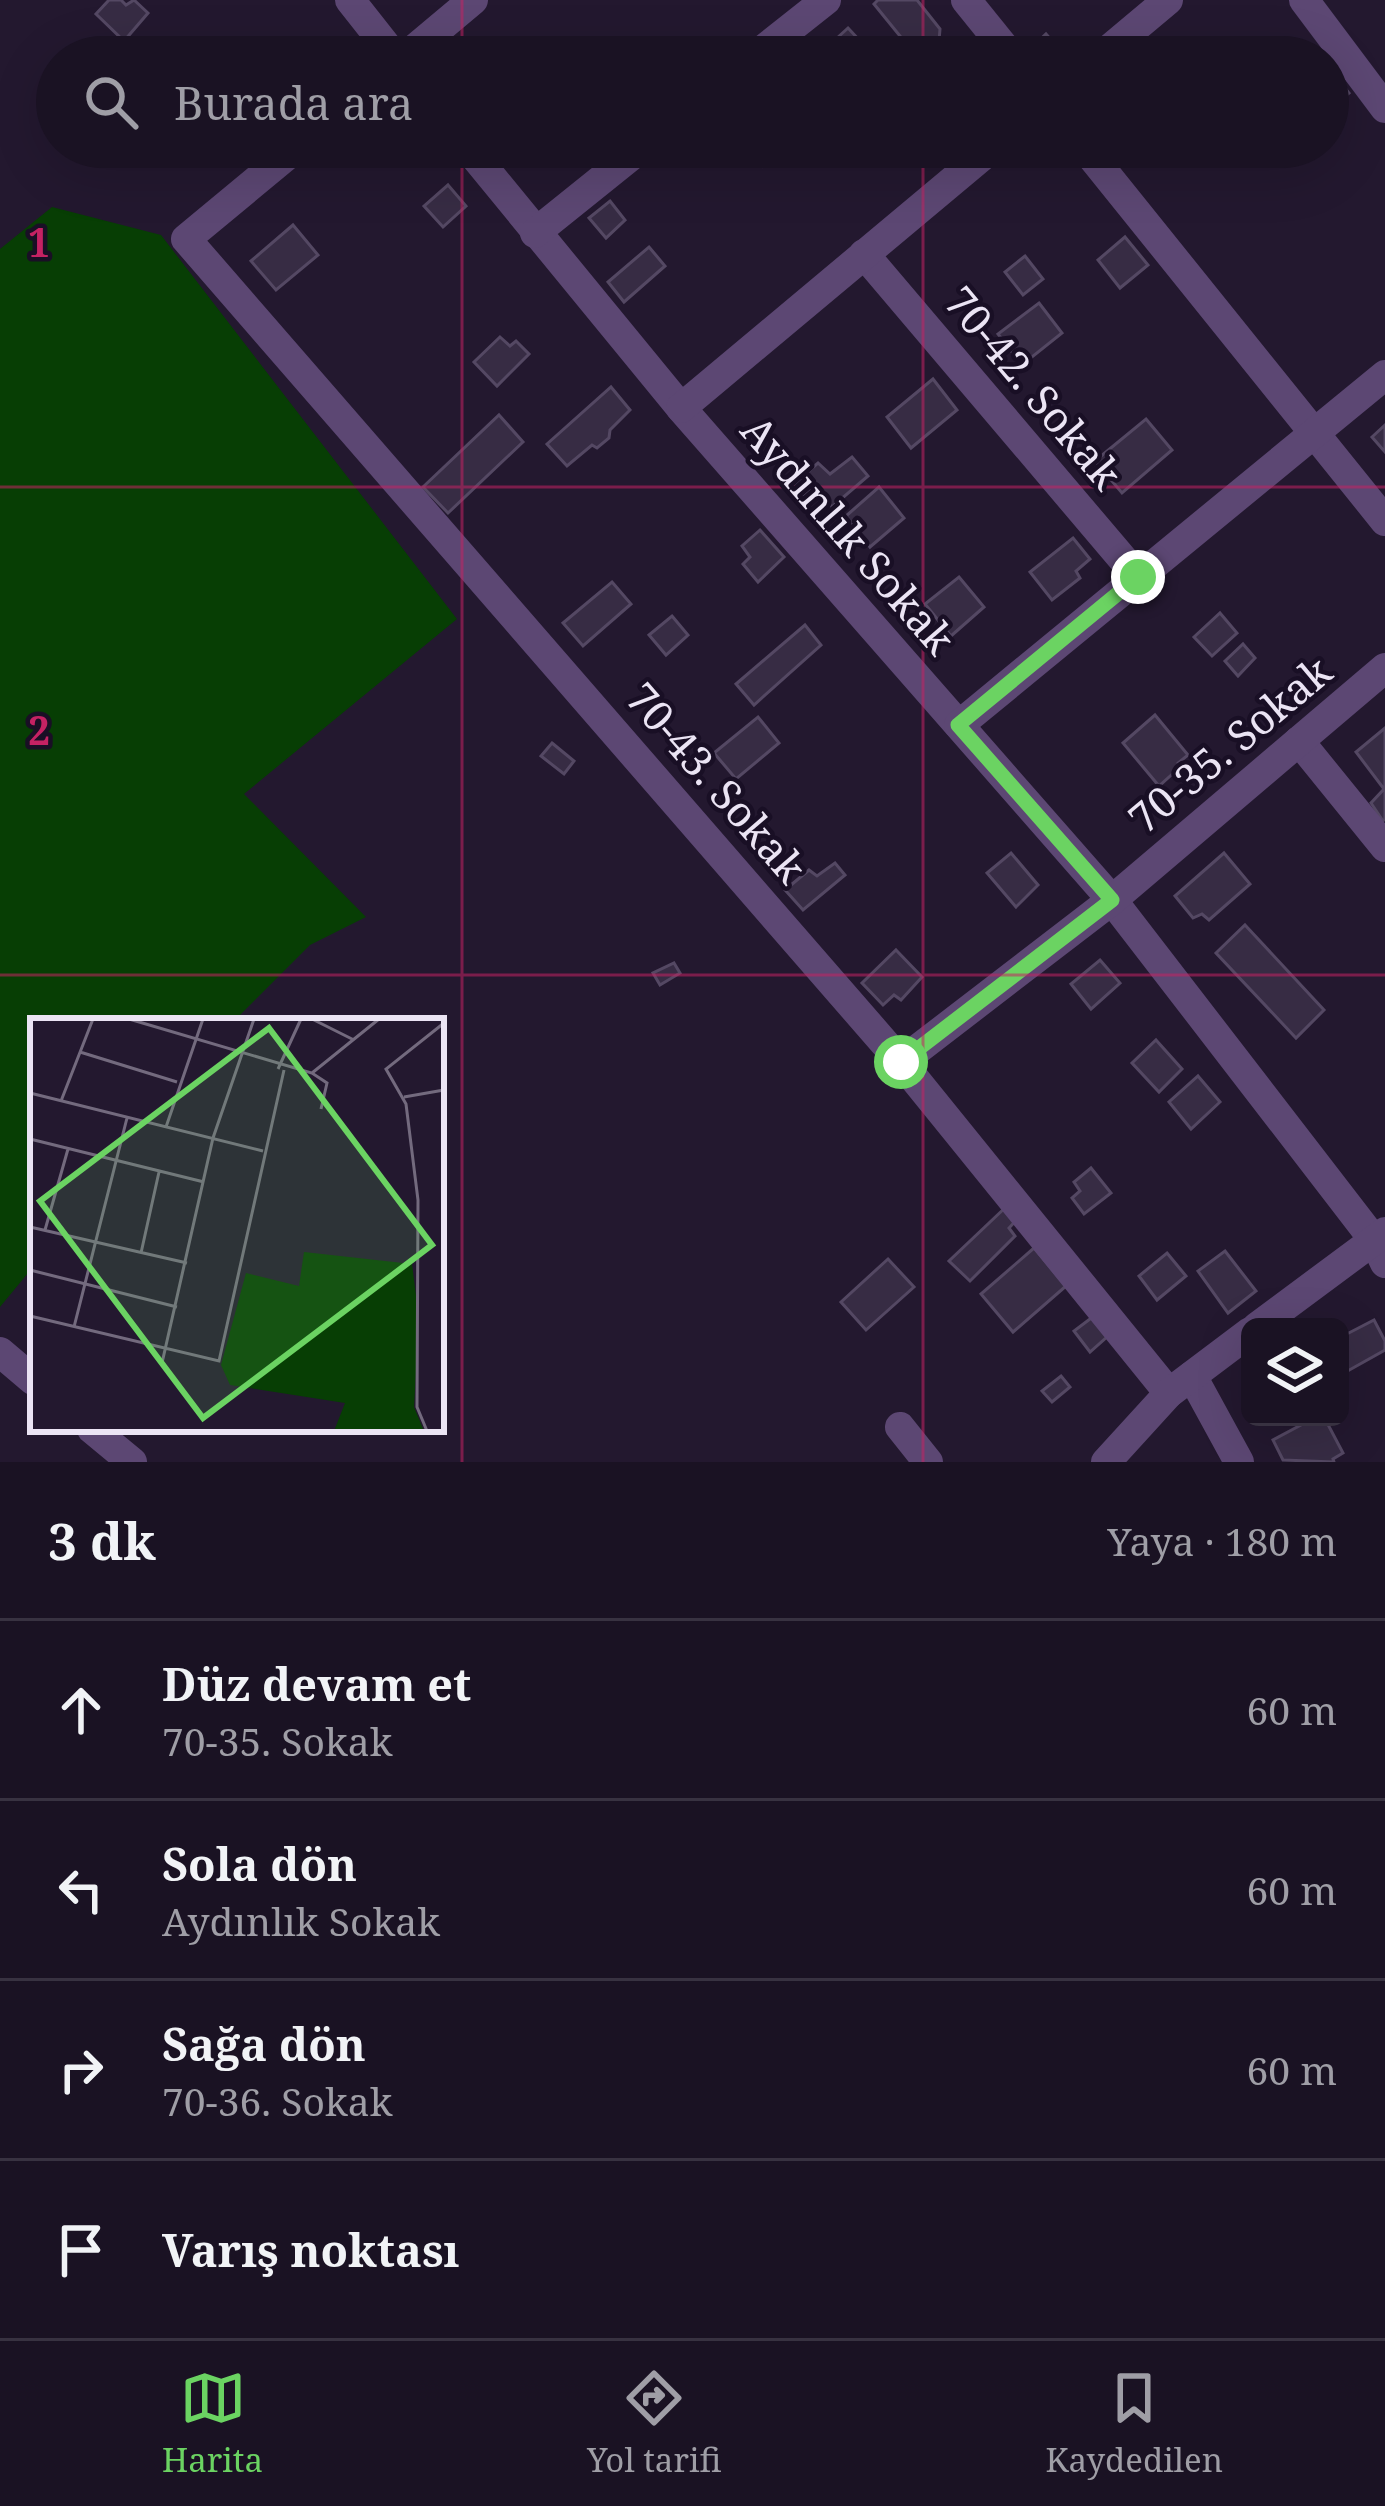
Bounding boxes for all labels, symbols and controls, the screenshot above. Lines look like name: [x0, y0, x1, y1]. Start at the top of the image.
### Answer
search box: [36, 36, 1349, 168]
icon: search: [78, 69, 144, 135]
text: Burada ara: [174, 72, 413, 133]
text: 1: [28, 215, 50, 268]
street label: 70-42. Sokak: [933, 274, 1136, 501]
street label: Aydınlık Sokak: [729, 402, 969, 666]
route end: [1111, 550, 1165, 604]
street label: 70-35. Sokak: [1116, 642, 1343, 845]
street label: 70-43. Sokak: [614, 670, 820, 895]
text: 2: [28, 703, 50, 756]
inset map: [30, 1018, 444, 1432]
route start: [874, 1035, 928, 1089]
map controls: [1241, 1318, 1349, 1426]
button: layers: [1241, 1318, 1349, 1426]
text: 3 dk: [48, 1505, 156, 1575]
text: Yaya · 180 m: [1107, 1514, 1337, 1567]
text: Düz devam et: [162, 1653, 471, 1714]
icon: ahead: [48, 1677, 114, 1743]
text: 60 m: [1246, 1683, 1337, 1736]
text: 70-35. Sokak: [162, 1714, 393, 1767]
text: Sola dön: [162, 1833, 357, 1894]
icon: left: [48, 1857, 114, 1923]
text: 60 m: [1246, 1863, 1337, 1916]
text: Aydınlık Sokak: [162, 1894, 440, 1947]
text: Sağa dön: [162, 2013, 366, 2074]
icon: right: [48, 2037, 114, 2103]
text: 60 m: [1246, 2043, 1337, 2096]
text: 70-36. Sokak: [162, 2074, 393, 2127]
icon: arrive: [48, 2217, 114, 2283]
text: Varış noktası: [162, 2219, 459, 2280]
tab: Harita: [162, 2365, 263, 2482]
tab: Yol tarifi: [587, 2365, 721, 2482]
tab: Kaydedilen: [1045, 2365, 1223, 2482]

